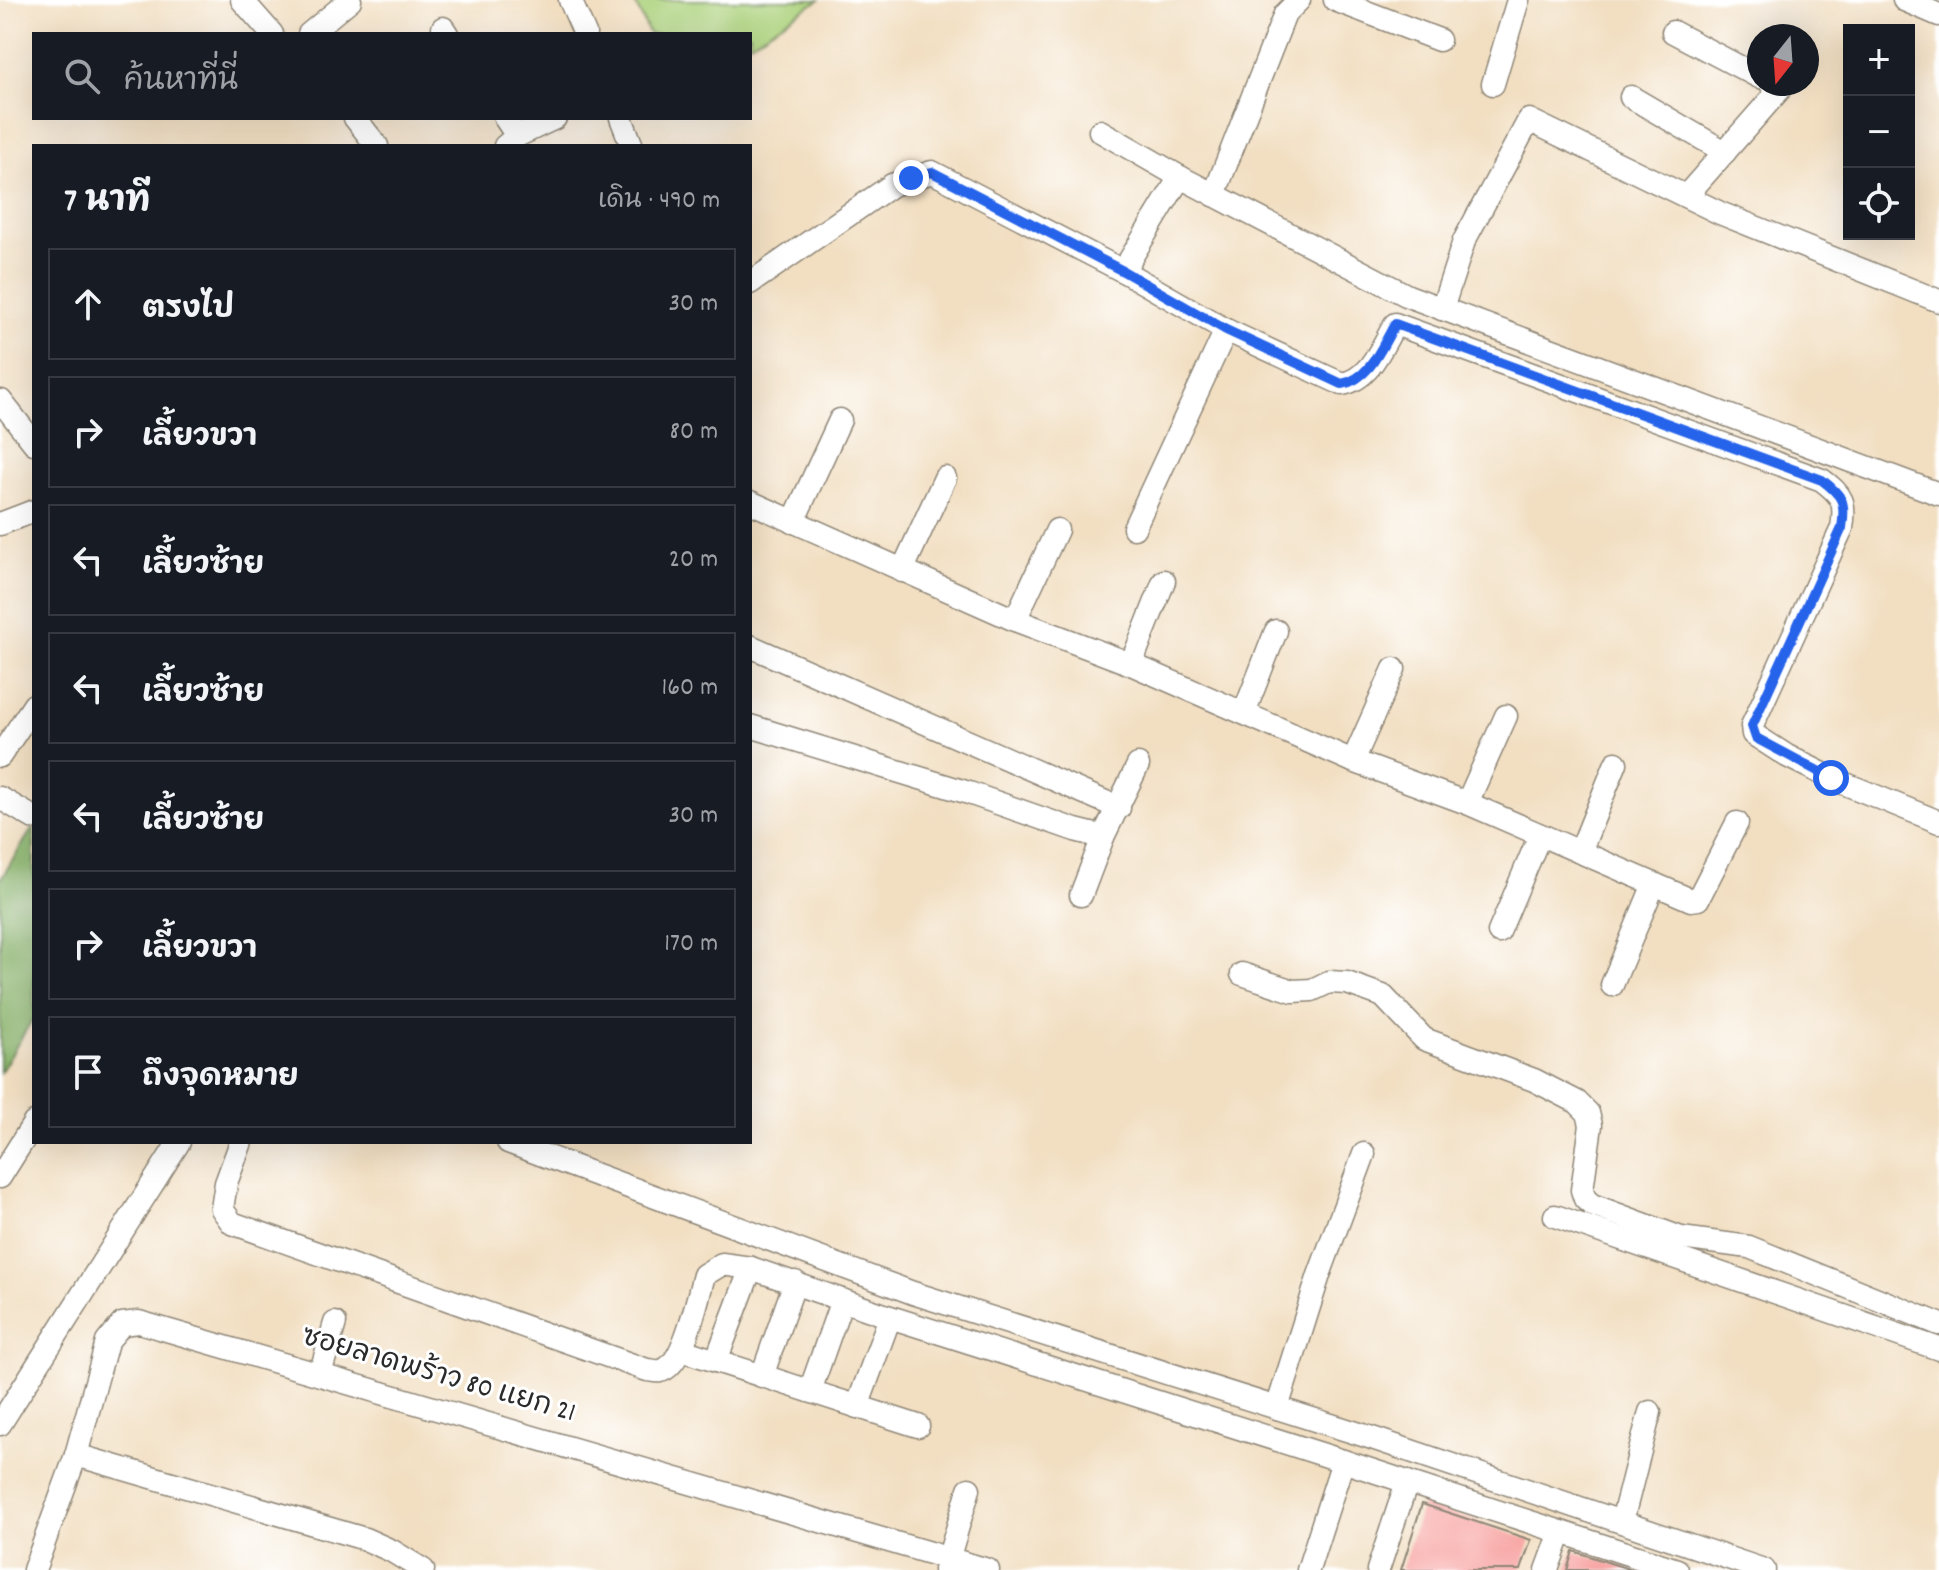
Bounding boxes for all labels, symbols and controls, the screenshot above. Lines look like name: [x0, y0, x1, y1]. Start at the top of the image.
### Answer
north arrow: [1747, 24, 1819, 96]
map controls: [1843, 24, 1915, 240]
button: +: [1843, 24, 1915, 96]
search box: [32, 32, 752, 120]
icon: search: [60, 54, 104, 98]
text: ค้นหาที่นี่: [124, 62, 238, 105]
button: −: [1843, 96, 1915, 168]
route end: [893, 160, 929, 196]
button: locate: [1843, 168, 1915, 240]
text: 7 นาที: [64, 179, 150, 228]
text: เดิน · 490 m: [598, 183, 720, 220]
icon: ahead: [66, 282, 110, 326]
text: 30 m: [668, 286, 718, 323]
text: ตรงไป: [142, 290, 234, 333]
icon: right: [66, 410, 110, 454]
text: 80 m: [670, 414, 718, 451]
text: เลี้ยวขวา: [142, 418, 257, 461]
icon: left: [66, 538, 110, 582]
text: 20 m: [669, 542, 718, 579]
text: เลี้ยวซ้าย: [142, 546, 264, 589]
icon: left: [66, 666, 110, 710]
text: 160 m: [662, 670, 718, 707]
text: เลี้ยวซ้าย: [142, 674, 264, 717]
route start: [1813, 760, 1849, 796]
icon: left: [66, 794, 110, 838]
text: 30 m: [668, 798, 718, 835]
text: เลี้ยวซ้าย: [142, 802, 264, 845]
icon: right: [66, 922, 110, 966]
text: 170 m: [664, 926, 718, 963]
text: เลี้ยวขวา: [142, 930, 257, 973]
icon: arrive: [66, 1050, 110, 1094]
text: ถึงจุดหมาย: [142, 1058, 299, 1101]
street label: ซอยลาดพร้าว 80 แยก 21: [296, 1316, 580, 1435]

